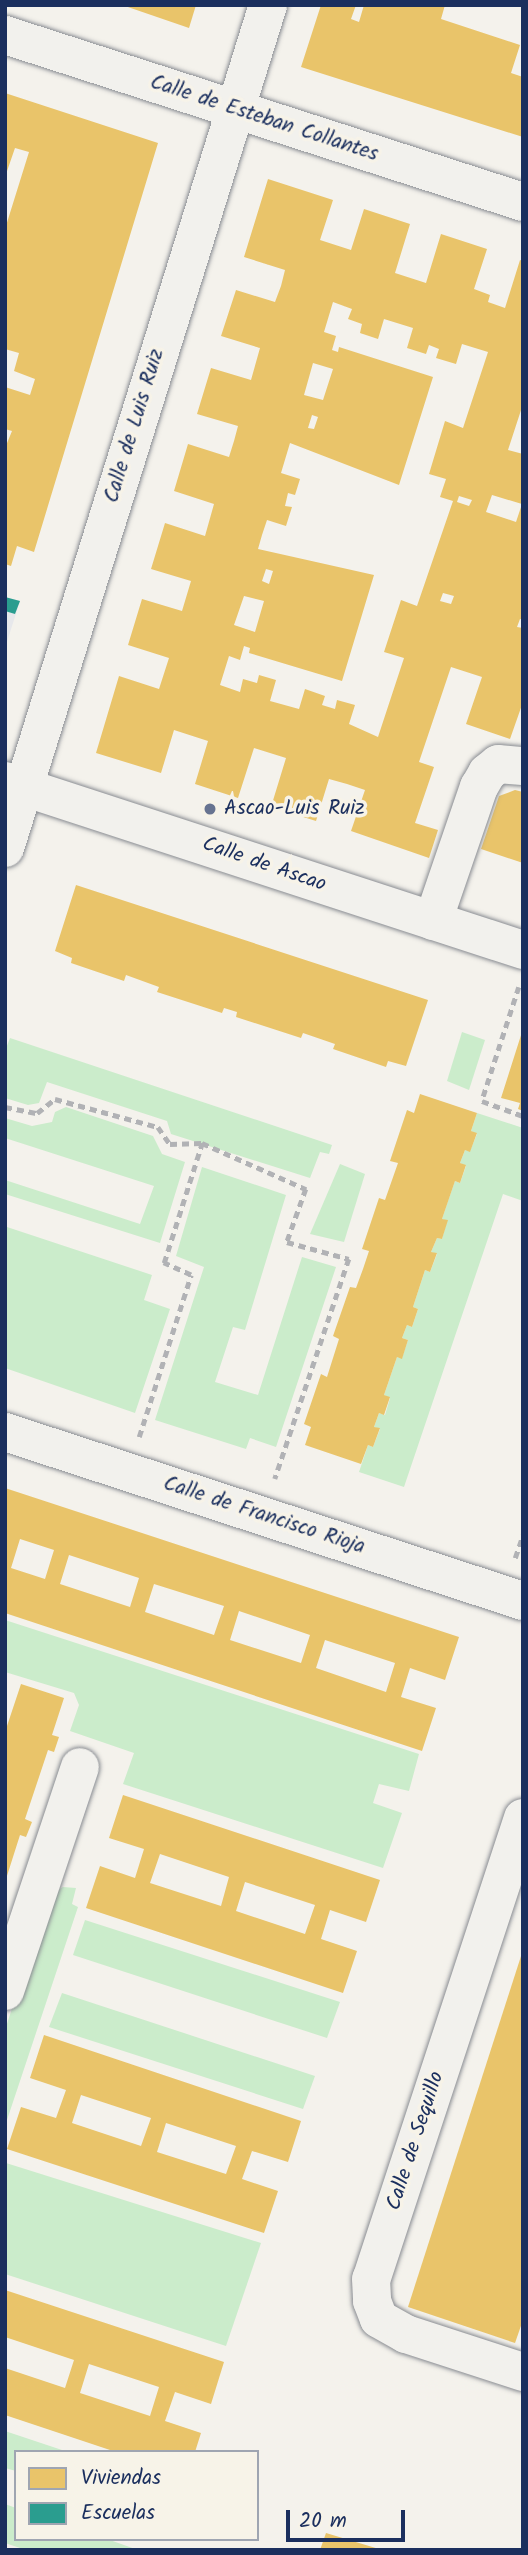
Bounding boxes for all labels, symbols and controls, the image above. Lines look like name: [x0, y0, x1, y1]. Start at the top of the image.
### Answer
street label: Calle de Esteban Collantes: [147, 70, 381, 168]
street label: Calle de Luis Ruiz: [100, 346, 170, 506]
place label: Ascao-Luis Ruiz: [224, 796, 365, 822]
marker: Ascao-Luis Ruiz: [202, 801, 218, 817]
street label: Calle de Ascao: [199, 832, 329, 898]
street label: Calle de Francisco Rioja: [160, 1472, 368, 1560]
street label: Calle de Sequillo: [382, 2068, 450, 2214]
legend: [14, 2450, 259, 2541]
text: Viviendas: [81, 2462, 161, 2495]
scale bar: [290, 2496, 409, 2540]
text: Escuelas: [81, 2497, 155, 2530]
text: 20 m: [299, 2505, 347, 2538]

